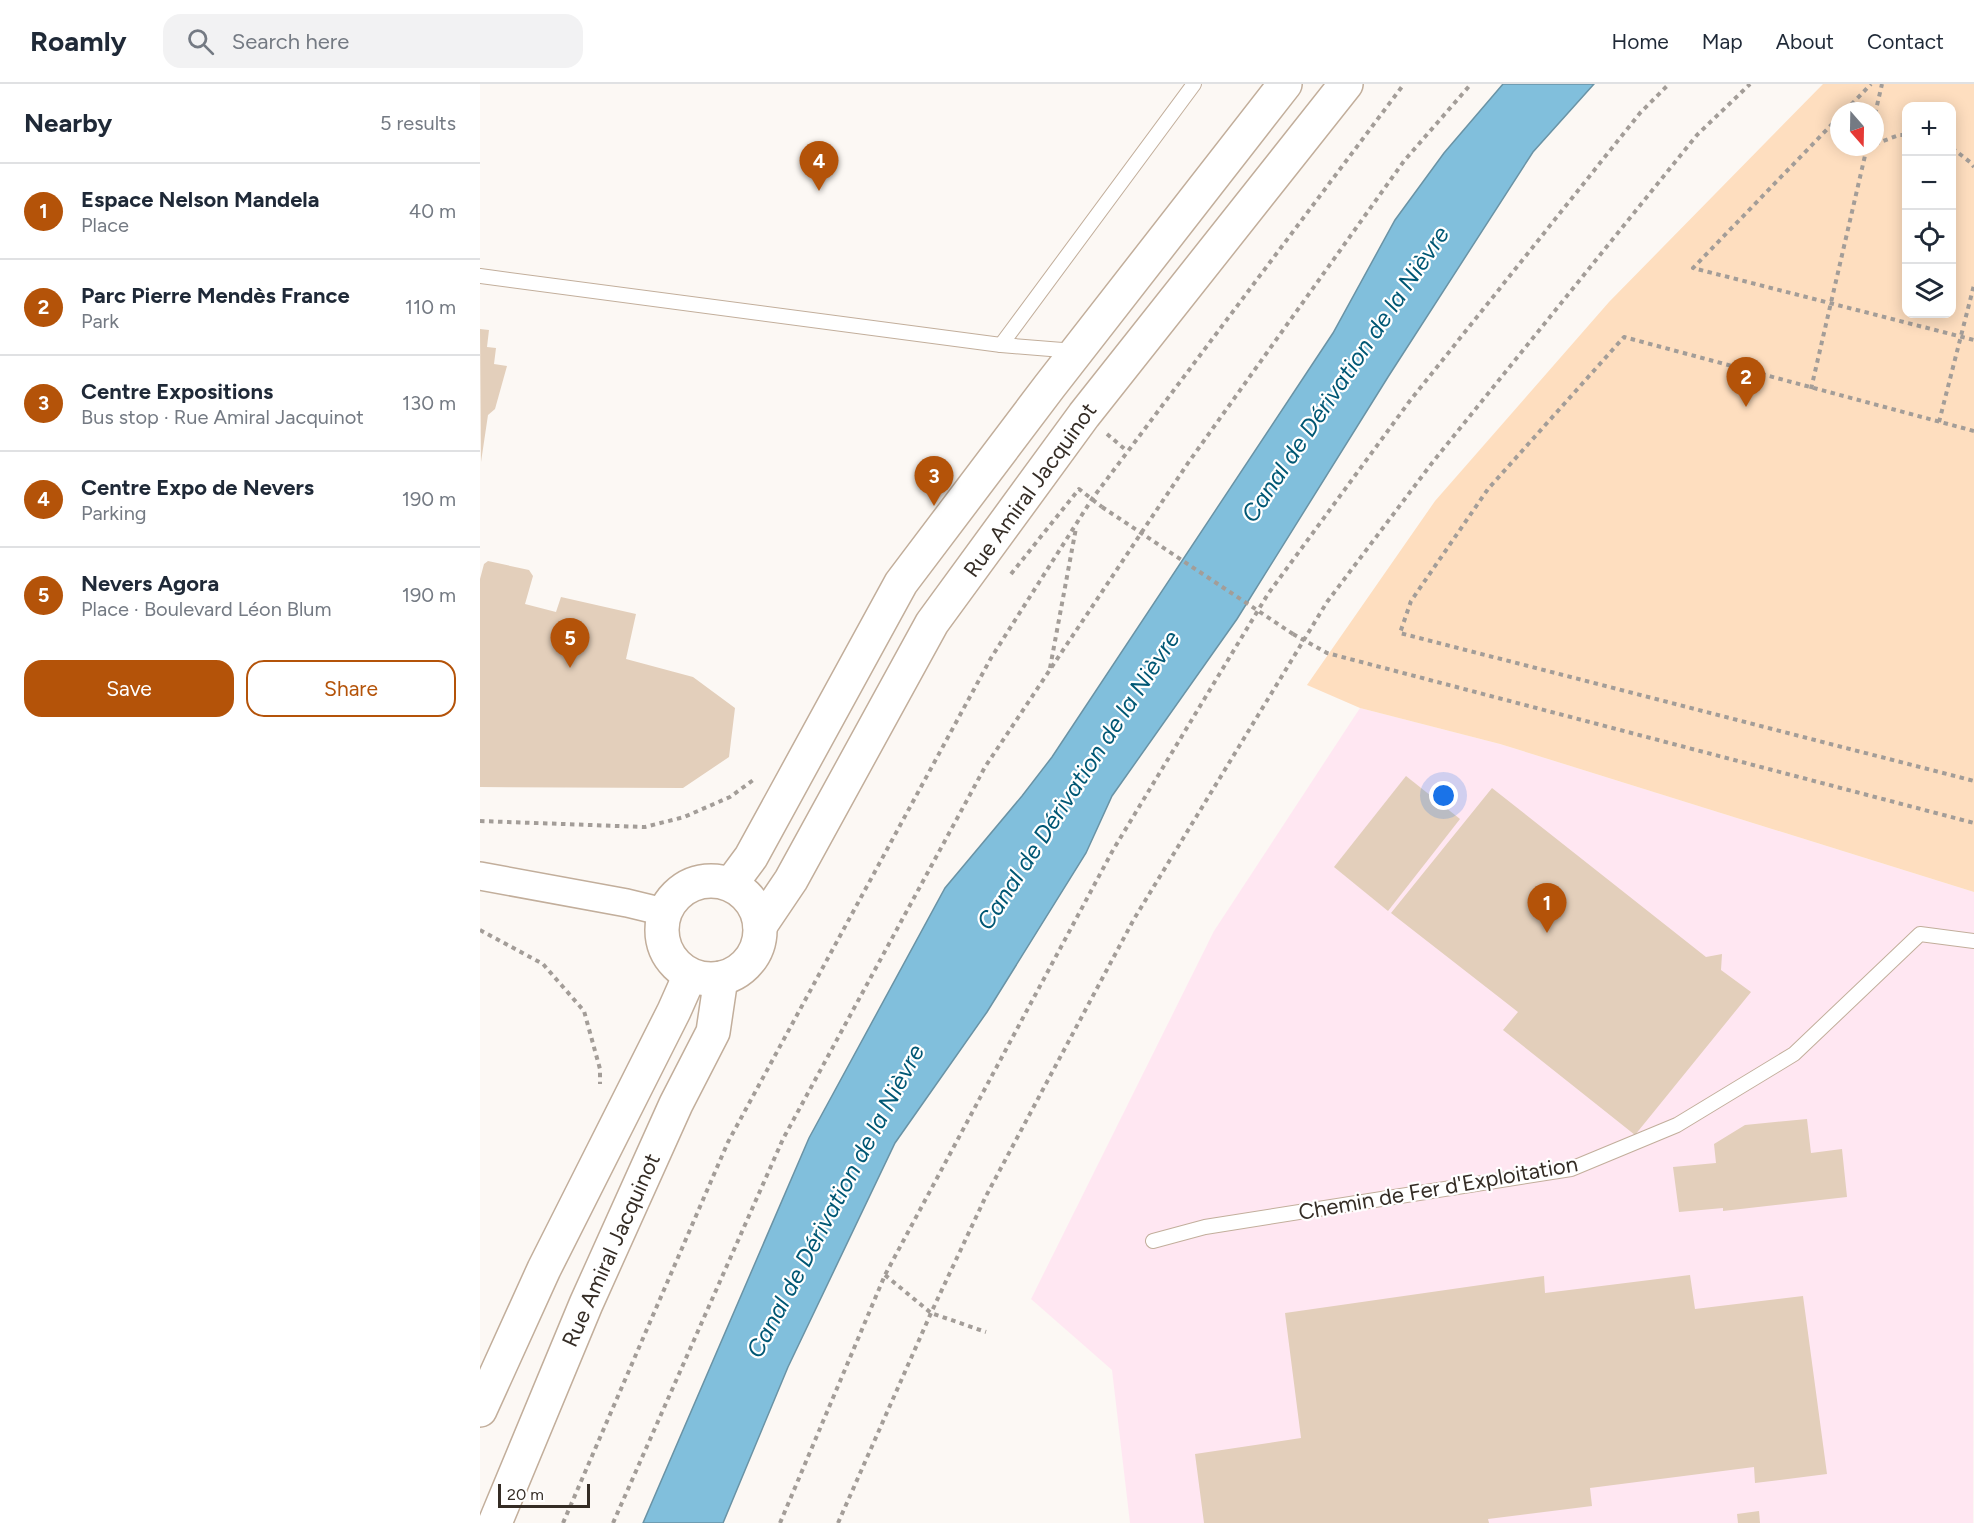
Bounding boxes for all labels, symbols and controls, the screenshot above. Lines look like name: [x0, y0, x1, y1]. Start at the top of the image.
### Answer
search box: [163, 14, 583, 68]
text: Roamly: [30, 24, 127, 58]
icon: search: [184, 25, 217, 58]
text: Search here: [232, 28, 349, 55]
text: Home: [1612, 29, 1669, 54]
text: Map: [1702, 29, 1743, 54]
text: About: [1776, 29, 1834, 54]
text: Contact: [1867, 29, 1944, 54]
north arrow: [1830, 102, 1884, 156]
map controls: [1902, 102, 1956, 318]
button: +: [1902, 102, 1956, 156]
text: Nearby: [24, 107, 112, 139]
text: 5 results: [380, 111, 456, 135]
pin: 4: [800, 141, 838, 191]
button: −: [1902, 156, 1956, 210]
text: Espace Nelson Mandela: [81, 186, 319, 213]
text: 1: [39, 199, 48, 223]
text: 40 m: [409, 199, 456, 223]
button: locate: [1902, 210, 1956, 264]
text: Place: [81, 213, 129, 237]
water label: Canal de Dérivation de la Nièvre: [1235, 221, 1455, 527]
button: layers: [1902, 264, 1956, 318]
text: Parc Pierre Mendès France: [81, 282, 350, 309]
text: 2: [38, 295, 49, 319]
text: 110 m: [405, 295, 456, 319]
text: Park: [81, 309, 119, 333]
pin: 2: [1726, 358, 1766, 407]
text: Centre Expositions: [81, 378, 273, 405]
text: 3: [38, 391, 49, 415]
text: 130 m: [402, 391, 456, 415]
street label: Rue Amiral Jacquinot: [958, 398, 1102, 582]
text: Bus stop · Rue Amiral Jacquinot: [81, 405, 364, 429]
pin: 3: [914, 456, 954, 506]
text: Centre Expo de Nevers: [81, 474, 314, 501]
text: 4: [37, 487, 50, 511]
text: 190 m: [402, 487, 456, 511]
text: Parking: [81, 501, 147, 525]
text: Nevers Agora: [81, 570, 219, 597]
text: 5: [38, 583, 49, 607]
text: 190 m: [402, 583, 456, 607]
text: Place · Boulevard Léon Blum: [81, 597, 332, 621]
pin: 5: [550, 618, 590, 668]
water label: Canal de Dérivation de la Nièvre: [970, 625, 1186, 935]
button: Save: [24, 660, 234, 717]
button: Share: [246, 660, 456, 717]
your location: [1429, 781, 1458, 810]
pin: 1: [1528, 884, 1566, 933]
water label: Canal de Dérivation de la Nièvre: [740, 1039, 930, 1363]
street label: Rue Amiral Jacquinot: [556, 1149, 666, 1351]
street label: Chemin de Fer d'Exploitation: [1296, 1150, 1580, 1226]
scale bar: [498, 1481, 590, 1508]
text: 20 m: [507, 1485, 544, 1504]

